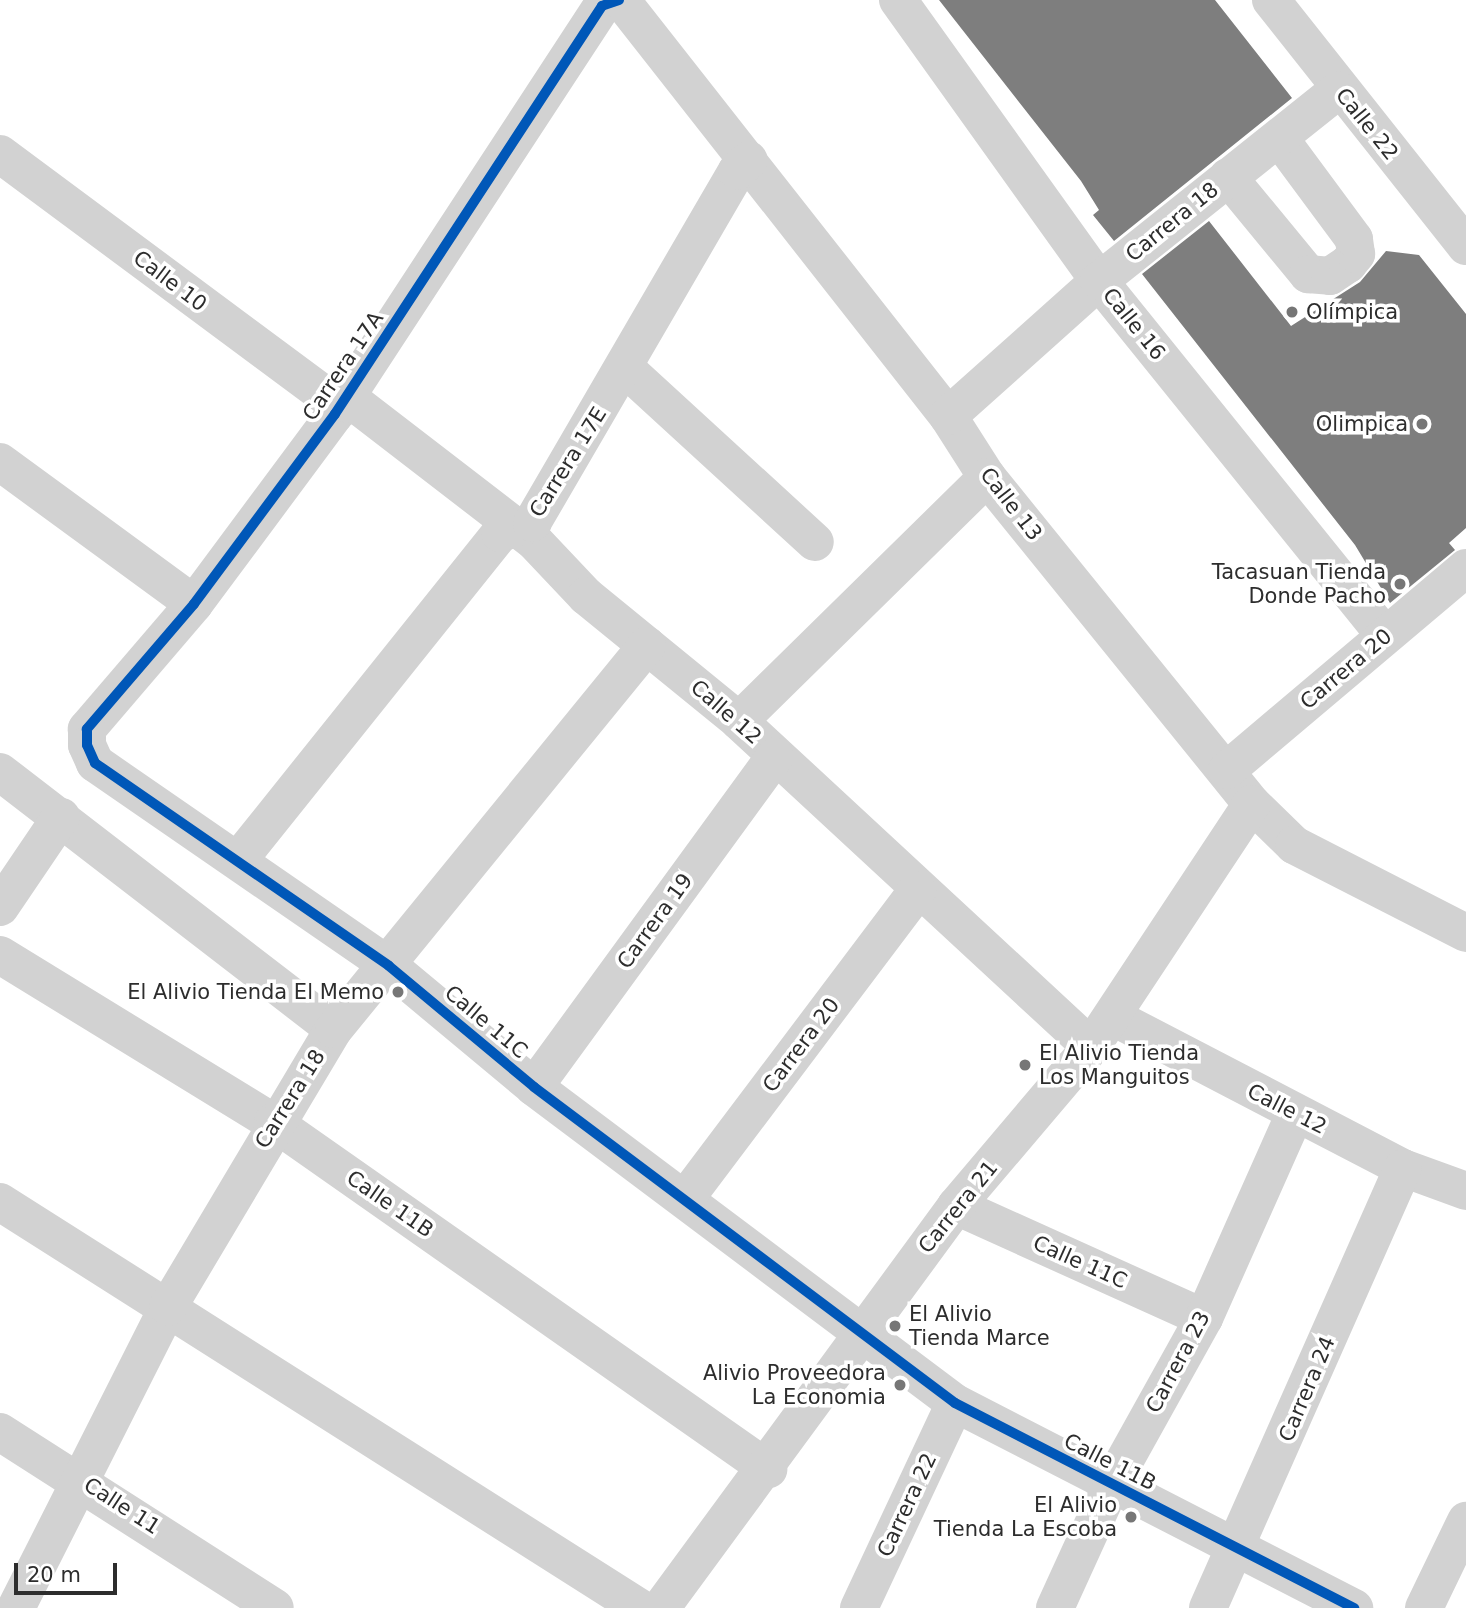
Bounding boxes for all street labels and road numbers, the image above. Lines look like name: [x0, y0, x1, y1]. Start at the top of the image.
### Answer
street label: Calle 22: [1330, 83, 1404, 165]
street label: Carrera 18: [1121, 177, 1223, 267]
street label: Calle 10: [128, 245, 212, 317]
street label: Calle 16: [1097, 283, 1171, 365]
street label: Carrera 17A: [297, 307, 389, 425]
street label: Carrera 17E: [524, 402, 612, 522]
street label: Calle 13: [975, 463, 1047, 545]
street label: Carrera 20: [1295, 623, 1397, 715]
street label: Calle 12: [685, 674, 767, 750]
street label: Carrera 19: [612, 868, 698, 974]
street label: Calle 11C: [440, 980, 532, 1064]
street label: Carrera 20: [757, 993, 845, 1097]
street label: Carrera 18: [250, 1045, 330, 1153]
street label: Calle 12: [1243, 1078, 1331, 1140]
street label: Carrera 21: [913, 1156, 1003, 1258]
street label: Calle 11B: [342, 1165, 438, 1243]
street label: Calle 11C: [1029, 1230, 1131, 1294]
street label: Carrera 23: [1141, 1307, 1215, 1417]
street label: Carrera 24: [1274, 1333, 1340, 1445]
street label: Calle 11B: [1060, 1428, 1160, 1496]
street label: Carrera 22: [872, 1449, 942, 1561]
street label: Calle 11: [79, 1472, 165, 1540]

